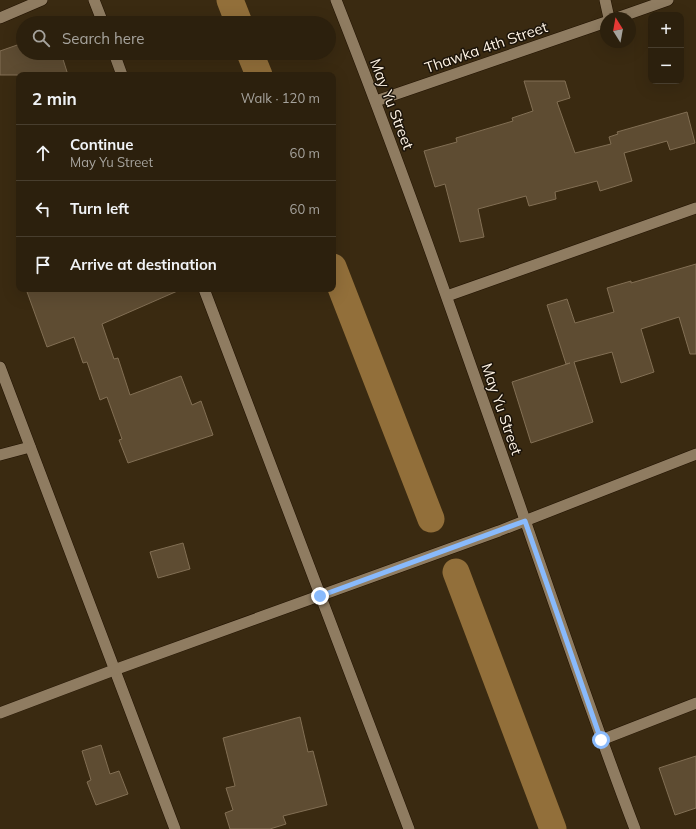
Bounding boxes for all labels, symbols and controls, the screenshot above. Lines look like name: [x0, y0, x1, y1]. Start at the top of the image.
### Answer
north arrow: [600, 12, 636, 48]
map controls: [648, 12, 684, 84]
button: +: [648, 12, 684, 48]
search box: [16, 16, 336, 60]
street label: Thawka 4th Street: [422, 17, 550, 77]
icon: search: [30, 27, 52, 49]
text: Search here: [62, 29, 144, 48]
button: −: [648, 48, 684, 84]
street label: May Yu Street: [366, 56, 418, 152]
text: 2 min: [32, 88, 77, 109]
text: Walk · 120 m: [241, 90, 320, 106]
text: Continue: [70, 135, 133, 154]
icon: ahead: [32, 142, 54, 164]
text: 60 m: [290, 145, 320, 161]
text: May Yu Street: [70, 154, 153, 170]
icon: left: [32, 198, 54, 220]
text: Turn left: [70, 199, 129, 218]
text: 60 m: [290, 201, 320, 217]
icon: arrive: [32, 254, 54, 276]
text: Arrive at destination: [70, 255, 217, 274]
street label: May Yu Street: [477, 361, 527, 457]
route end: [311, 587, 329, 605]
route start: [592, 731, 610, 749]

